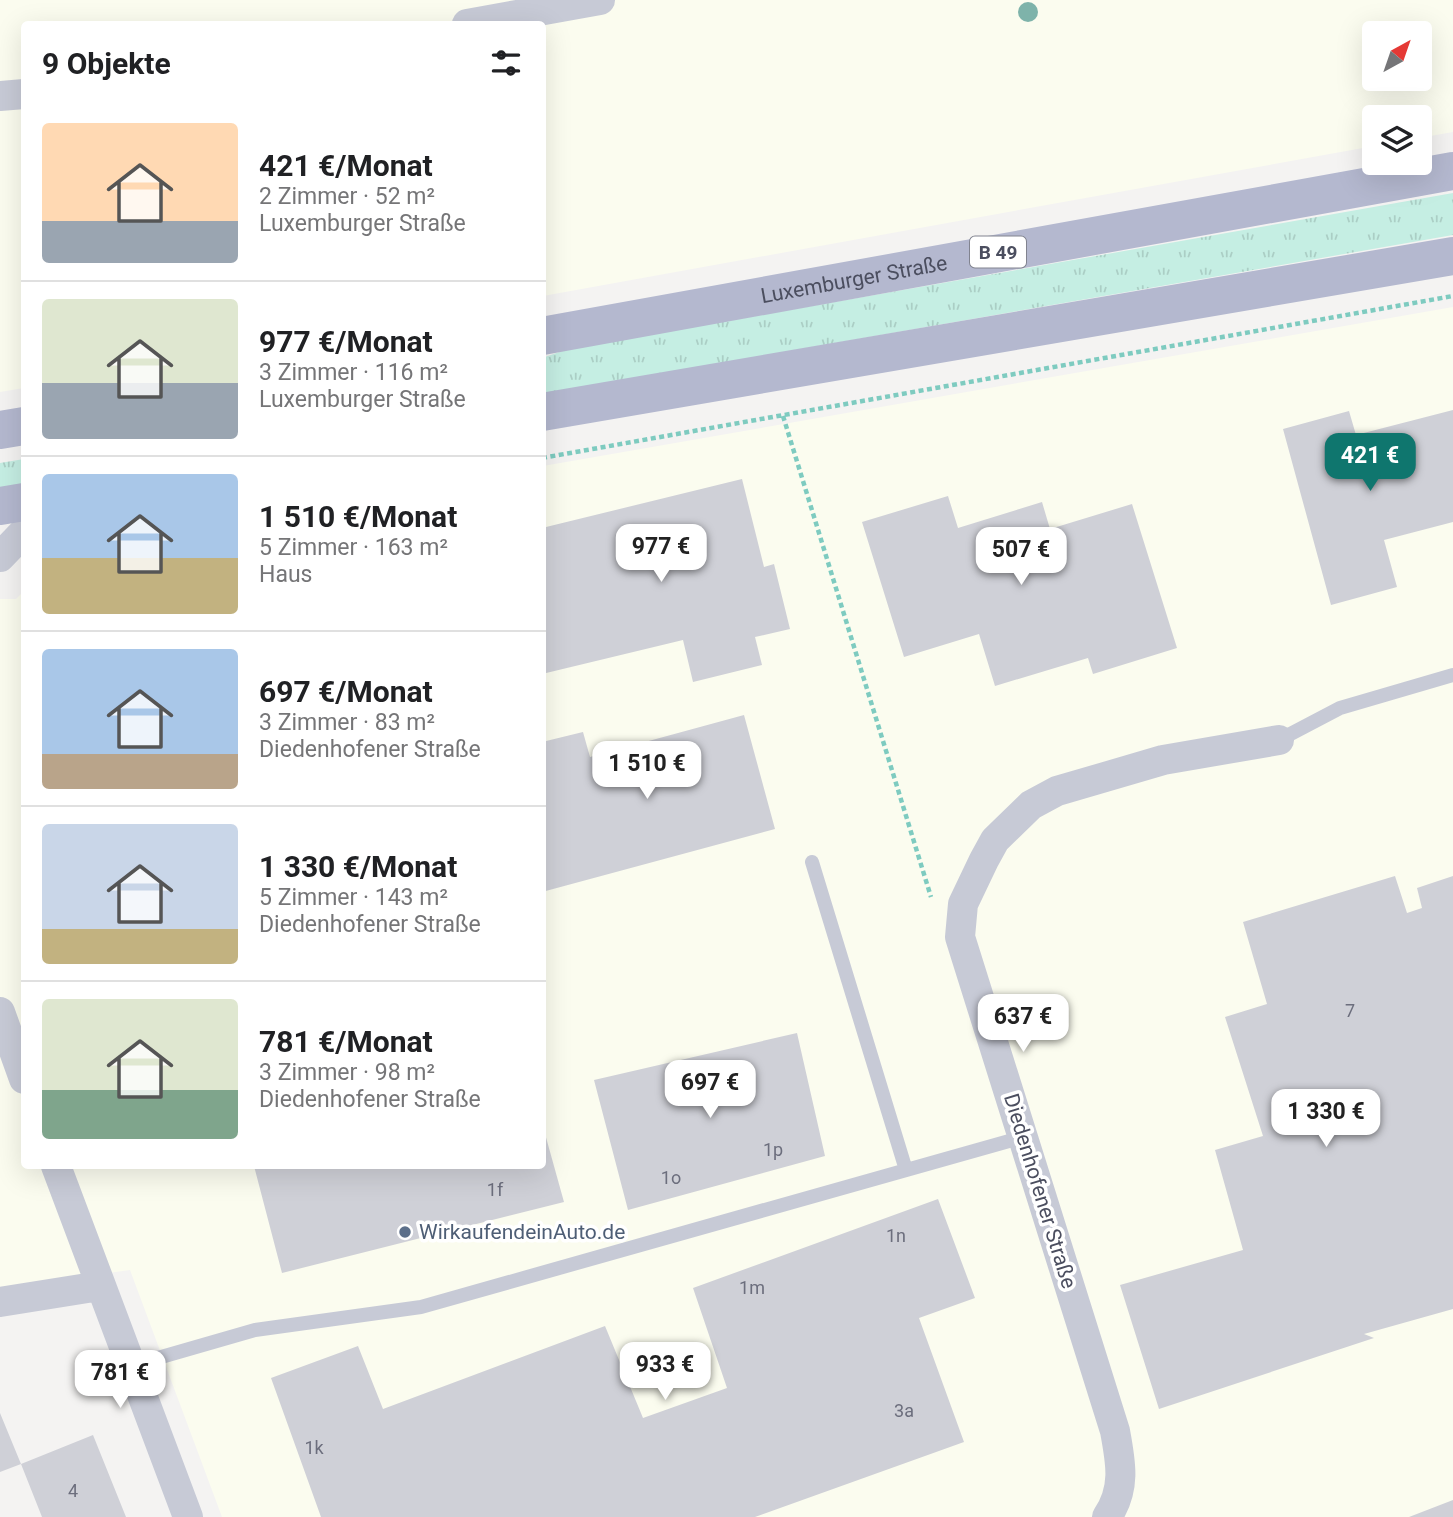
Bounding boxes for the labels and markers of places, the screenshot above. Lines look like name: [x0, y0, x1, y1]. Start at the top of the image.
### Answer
pin: 421 €: [1321, 434, 1419, 493]
pin: 977 €: [612, 524, 710, 584]
pin: 507 €: [972, 528, 1070, 587]
pin: 1 510 €: [582, 742, 712, 801]
pin: 637 €: [974, 995, 1072, 1054]
pin: 697 €: [661, 1060, 759, 1120]
pin: 1 330 €: [1261, 1090, 1391, 1149]
place label: WirkaufendeinAuto.de: [419, 1220, 625, 1244]
marker: WirkaufendeinAuto.de: [397, 1224, 413, 1240]
pin: 933 €: [616, 1342, 714, 1402]
pin: 781 €: [71, 1350, 169, 1410]

